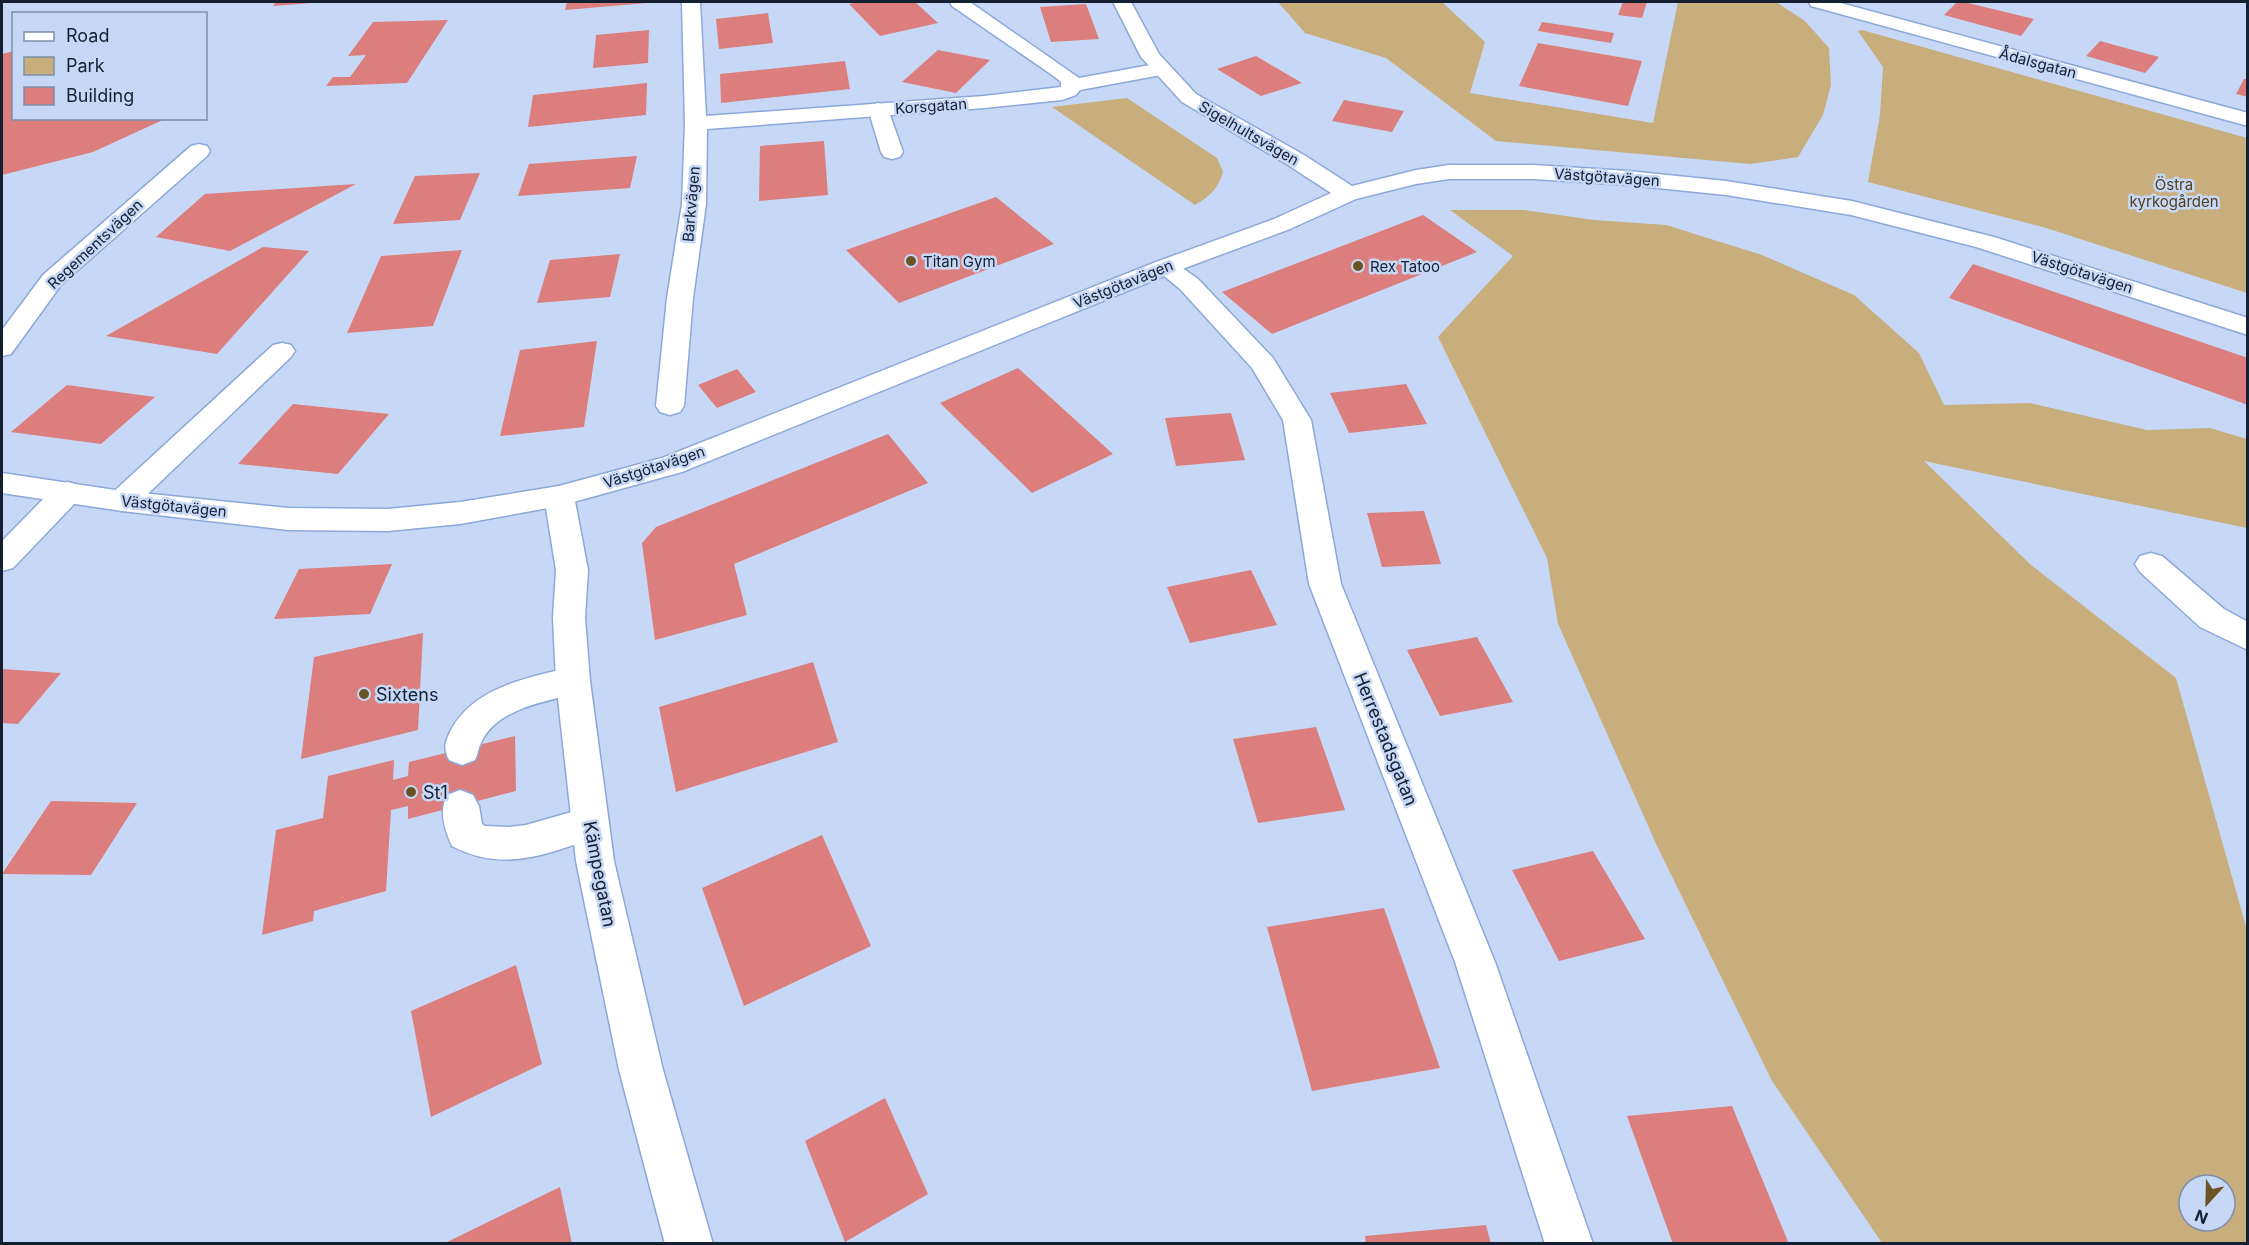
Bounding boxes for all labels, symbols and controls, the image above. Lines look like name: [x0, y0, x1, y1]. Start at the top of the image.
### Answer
legend: [12, 12, 207, 120]
text: Road: [66, 25, 109, 46]
street label: Ådalsgatan: [1997, 44, 2079, 82]
text: Park: [66, 55, 105, 76]
text: Building: [66, 85, 134, 106]
street label: Korsgatan: [894, 94, 968, 118]
street label: Sigelhultsvägen: [1195, 97, 1303, 169]
street label: Västgötavägen: [1554, 164, 1660, 190]
street label: Barkvägen: [678, 165, 704, 243]
park label: Östra kyrkogården: [2129, 175, 2219, 211]
street label: Regementsvägen: [43, 195, 147, 293]
street label: Västgötavägen: [2029, 247, 2135, 297]
place label: Titan Gym: [923, 252, 996, 271]
marker: Titan Gym: [904, 254, 918, 268]
street label: Västgötavägen: [1070, 255, 1176, 313]
place label: Rex Tatoo: [1370, 257, 1440, 276]
marker: Rex Tatoo: [1351, 259, 1365, 273]
street label: Västgötavägen: [601, 442, 707, 492]
street label: Västgötavägen: [120, 491, 228, 521]
street label: Herrestadsgatan: [1350, 669, 1422, 809]
place label: Sixtens: [376, 684, 438, 705]
marker: Sixtens: [357, 687, 371, 701]
place label: St1: [423, 782, 448, 803]
marker: St1: [404, 785, 418, 799]
street label: Kämpegatan: [579, 819, 621, 929]
north arrow: [2177, 1173, 2237, 1233]
text: N: [2192, 1205, 2211, 1228]

